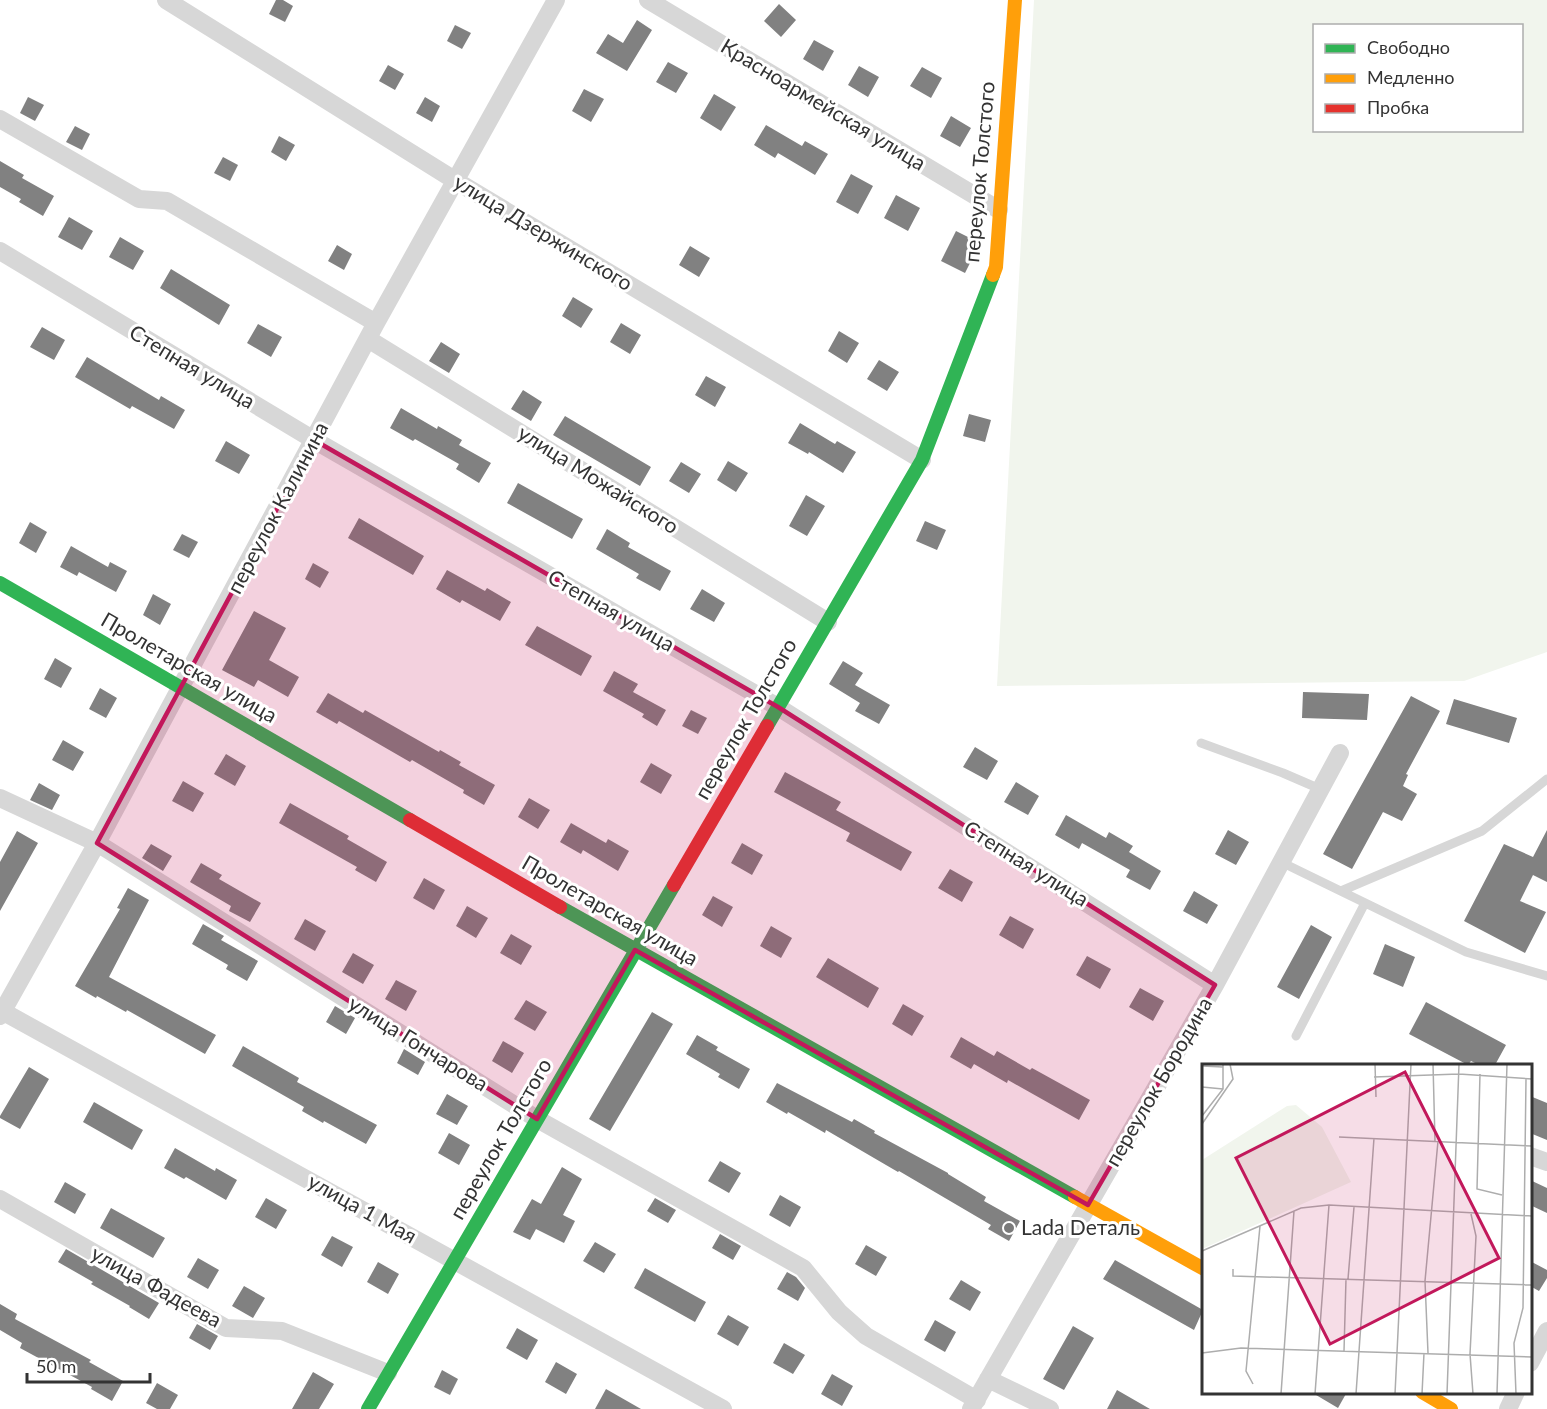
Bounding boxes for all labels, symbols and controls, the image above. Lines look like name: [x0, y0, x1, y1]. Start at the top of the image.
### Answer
legend: [1313, 24, 1523, 132]
street label: Красноармейская улица: [717, 33, 931, 175]
text: Свободно: [1367, 36, 1450, 58]
text: Медленно: [1367, 66, 1455, 88]
street label: переулок Толстого: [958, 80, 999, 263]
text: Пробка: [1367, 96, 1429, 118]
street label: улица Дзержинского: [450, 168, 638, 295]
street label: Степная улица: [125, 318, 260, 413]
street label: переулок Калинина: [221, 417, 332, 597]
street label: улица Можайского: [514, 419, 684, 538]
street label: Степная улица: [544, 563, 680, 656]
street label: Пролетарская улица: [97, 606, 282, 727]
street label: переулок Толстого: [688, 633, 801, 803]
street label: Степная улица: [960, 814, 1094, 911]
street label: Пролетарская улица: [518, 849, 703, 970]
street label: улица Гончарова: [344, 990, 493, 1096]
street label: переулок Бородина: [1099, 992, 1216, 1170]
street label: переулок Толстого: [443, 1053, 556, 1223]
inset map: [1202, 1064, 1532, 1394]
street label: улица 1 Мая: [304, 1168, 421, 1248]
place label: Lada Dеталь: [1021, 1214, 1140, 1239]
marker: Lada Dеталь: [1002, 1221, 1016, 1235]
street label: улица Фадеева: [87, 1240, 226, 1332]
scale bar: [27, 1346, 150, 1384]
text: 50 m: [36, 1355, 76, 1377]

